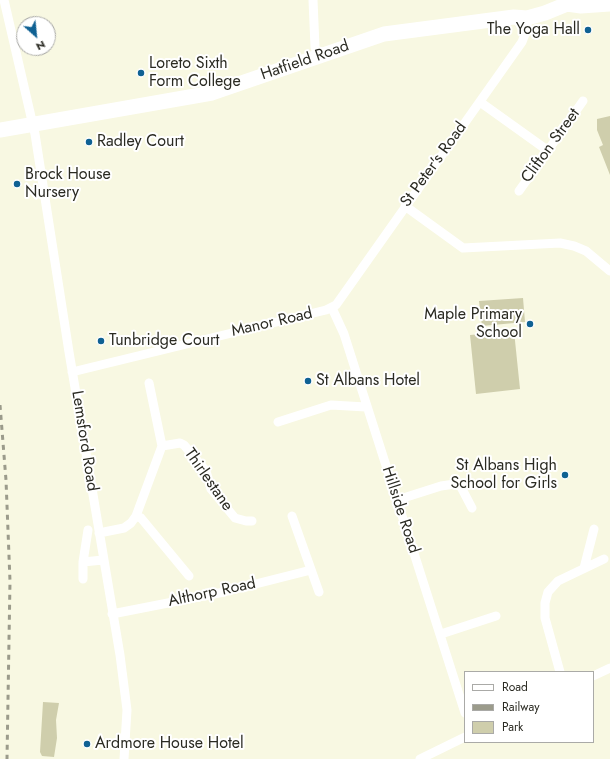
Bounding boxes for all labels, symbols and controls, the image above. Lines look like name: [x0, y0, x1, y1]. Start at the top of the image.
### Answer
north arrow: [16, 16, 56, 56]
place label: The Yoga Hall: [487, 20, 580, 40]
marker: The Yoga Hall: [583, 25, 593, 35]
text: N: [33, 37, 49, 55]
street label: Hatfield Road: [258, 37, 352, 85]
place label: Loreto Sixth Form College: [149, 54, 241, 92]
marker: Loreto Sixth Form College: [136, 68, 146, 78]
street label: Clifton Street: [518, 105, 584, 187]
street label: St Peter's Road: [397, 119, 471, 211]
place label: Radley Court: [97, 132, 184, 152]
marker: Radley Court: [84, 137, 94, 147]
place label: Brock House Nursery: [25, 165, 111, 203]
marker: Brock House Nursery: [12, 179, 22, 189]
street label: Manor Road: [230, 304, 314, 342]
place label: Maple Primary School: [424, 305, 522, 343]
marker: Maple Primary School: [525, 319, 535, 329]
place label: Tunbridge Court: [109, 331, 219, 351]
marker: Tunbridge Court: [96, 336, 106, 346]
place label: St Albans Hotel: [316, 371, 420, 391]
marker: St Albans Hotel: [303, 376, 313, 386]
street label: Lemsford Road: [67, 389, 101, 493]
street label: Thirlestane: [179, 445, 237, 515]
place label: St Albans High School for Girls: [450, 456, 557, 494]
street label: Hillside Road: [377, 464, 423, 556]
marker: St Albans High School for Girls: [560, 470, 570, 480]
street label: Althorp Road: [166, 574, 258, 612]
legend: [464, 671, 594, 743]
text: Road: [502, 678, 528, 696]
text: Railway: [502, 698, 540, 716]
text: Park: [502, 718, 523, 736]
place label: Ardmore House Hotel: [95, 734, 244, 754]
marker: Ardmore House Hotel: [82, 739, 92, 749]

